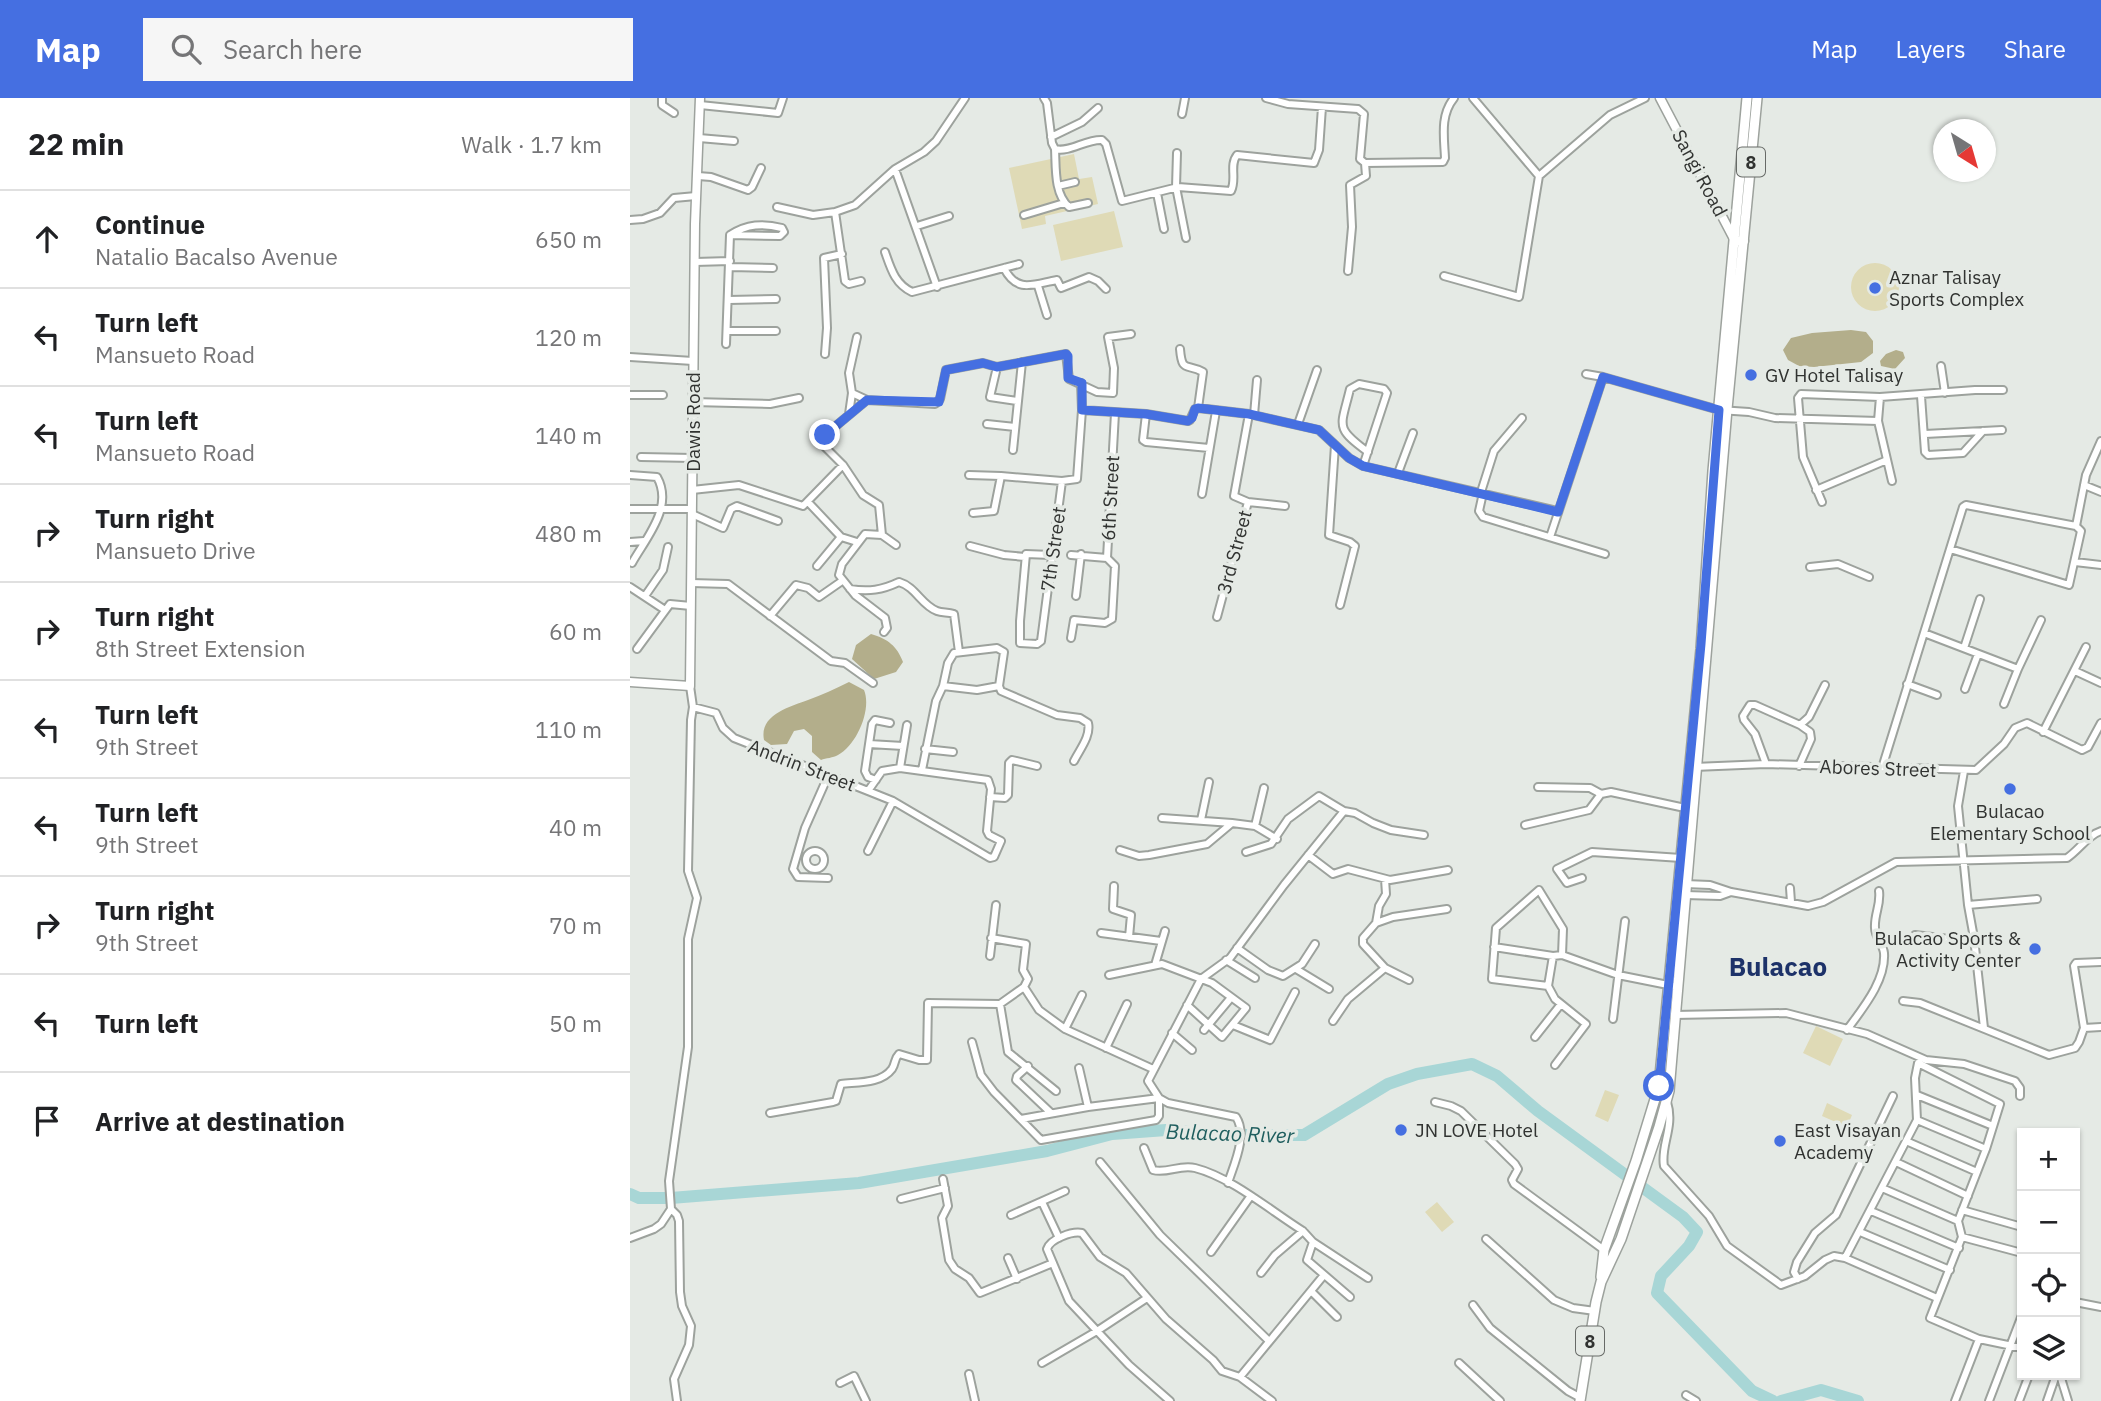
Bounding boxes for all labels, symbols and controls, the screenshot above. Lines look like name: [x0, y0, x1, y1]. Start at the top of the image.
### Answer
search box: [143, 18, 633, 81]
text: Map: [35, 28, 101, 71]
icon: search: [167, 30, 205, 68]
text: Search here: [223, 32, 362, 66]
text: Map: [1811, 33, 1858, 65]
text: Layers: [1896, 33, 1966, 65]
text: Share: [2004, 33, 2066, 65]
north arrow: [1933, 119, 1996, 182]
text: 22 min: [28, 124, 124, 163]
street label: Sangi Road: [1667, 125, 1733, 221]
text: Walk · 1.7 km: [461, 129, 602, 159]
road number: 8: [1737, 148, 1765, 176]
text: Continue: [95, 207, 205, 241]
icon: ahead: [28, 220, 66, 258]
text: 650 m: [535, 224, 602, 254]
text: Natalio Bacalso Avenue: [95, 241, 338, 271]
place label: Aznar Talisay Sports Complex: [1889, 265, 2025, 311]
marker: Aznar Talisay Sports Complex: [1867, 280, 1883, 296]
text: Turn left: [95, 305, 198, 339]
icon: left: [28, 318, 66, 356]
text: 120 m: [535, 322, 602, 352]
text: Mansueto Road: [95, 339, 255, 369]
place label: GV Hotel Talisay: [1765, 363, 1904, 387]
marker: GV Hotel Talisay: [1743, 367, 1759, 383]
street label: Dawis Road: [681, 372, 705, 472]
text: Turn left: [95, 403, 198, 437]
icon: left: [28, 416, 66, 454]
route end: [809, 419, 840, 450]
text: 140 m: [535, 420, 602, 450]
text: Mansueto Road: [95, 437, 255, 467]
street label: 6th Street: [1096, 455, 1124, 541]
text: Turn right: [95, 501, 214, 535]
street label: 7th Street: [1035, 505, 1071, 593]
street label: 3rd Street: [1211, 507, 1257, 597]
icon: right: [28, 514, 66, 552]
text: 480 m: [535, 518, 602, 548]
text: Mansueto Drive: [95, 535, 256, 565]
text: Turn right: [95, 599, 214, 633]
icon: right: [28, 612, 66, 650]
text: 60 m: [549, 616, 602, 646]
text: 8th Street Extension: [95, 633, 306, 663]
text: Turn left: [95, 697, 198, 731]
icon: left: [28, 710, 66, 748]
text: 110 m: [535, 714, 602, 744]
text: 9th Street: [95, 731, 198, 761]
street label: Andrin Street: [745, 734, 859, 796]
street label: Abores Street: [1819, 754, 1937, 782]
marker: Bulacao Elementary School: [2002, 781, 2018, 797]
text: Turn left: [95, 795, 198, 829]
place label: Bulacao Elementary School: [1930, 799, 2090, 845]
icon: left: [28, 808, 66, 846]
text: 40 m: [549, 812, 602, 842]
text: 9th Street: [95, 829, 198, 859]
text: Turn right: [95, 893, 214, 927]
icon: right: [28, 906, 66, 944]
text: 70 m: [549, 910, 602, 940]
place label: Bulacao Sports & Activity Center: [1874, 926, 2021, 972]
text: 9th Street: [95, 927, 198, 957]
marker: Bulacao Sports & Activity Center: [2027, 941, 2043, 957]
district label: Bulacao: [1729, 949, 1827, 983]
icon: left: [28, 1004, 66, 1042]
text: Turn left: [95, 1006, 198, 1040]
text: 50 m: [549, 1008, 602, 1038]
route start: [1643, 1070, 1674, 1101]
icon: arrive: [28, 1102, 66, 1140]
text: Arrive at destination: [95, 1104, 345, 1138]
water label: Bulacao River: [1165, 1117, 1296, 1149]
place label: JN LOVE Hotel: [1415, 1118, 1538, 1142]
place label: East Visayan Academy: [1794, 1118, 1901, 1164]
marker: JN LOVE Hotel: [1393, 1122, 1409, 1138]
map controls: [2017, 1128, 2080, 1380]
button: +: [2017, 1128, 2080, 1191]
marker: East Visayan Academy: [1772, 1133, 1788, 1149]
button: −: [2017, 1191, 2080, 1254]
button: locate: [2017, 1254, 2080, 1317]
button: layers: [2017, 1317, 2080, 1380]
road number: 8: [1576, 1326, 1604, 1356]

